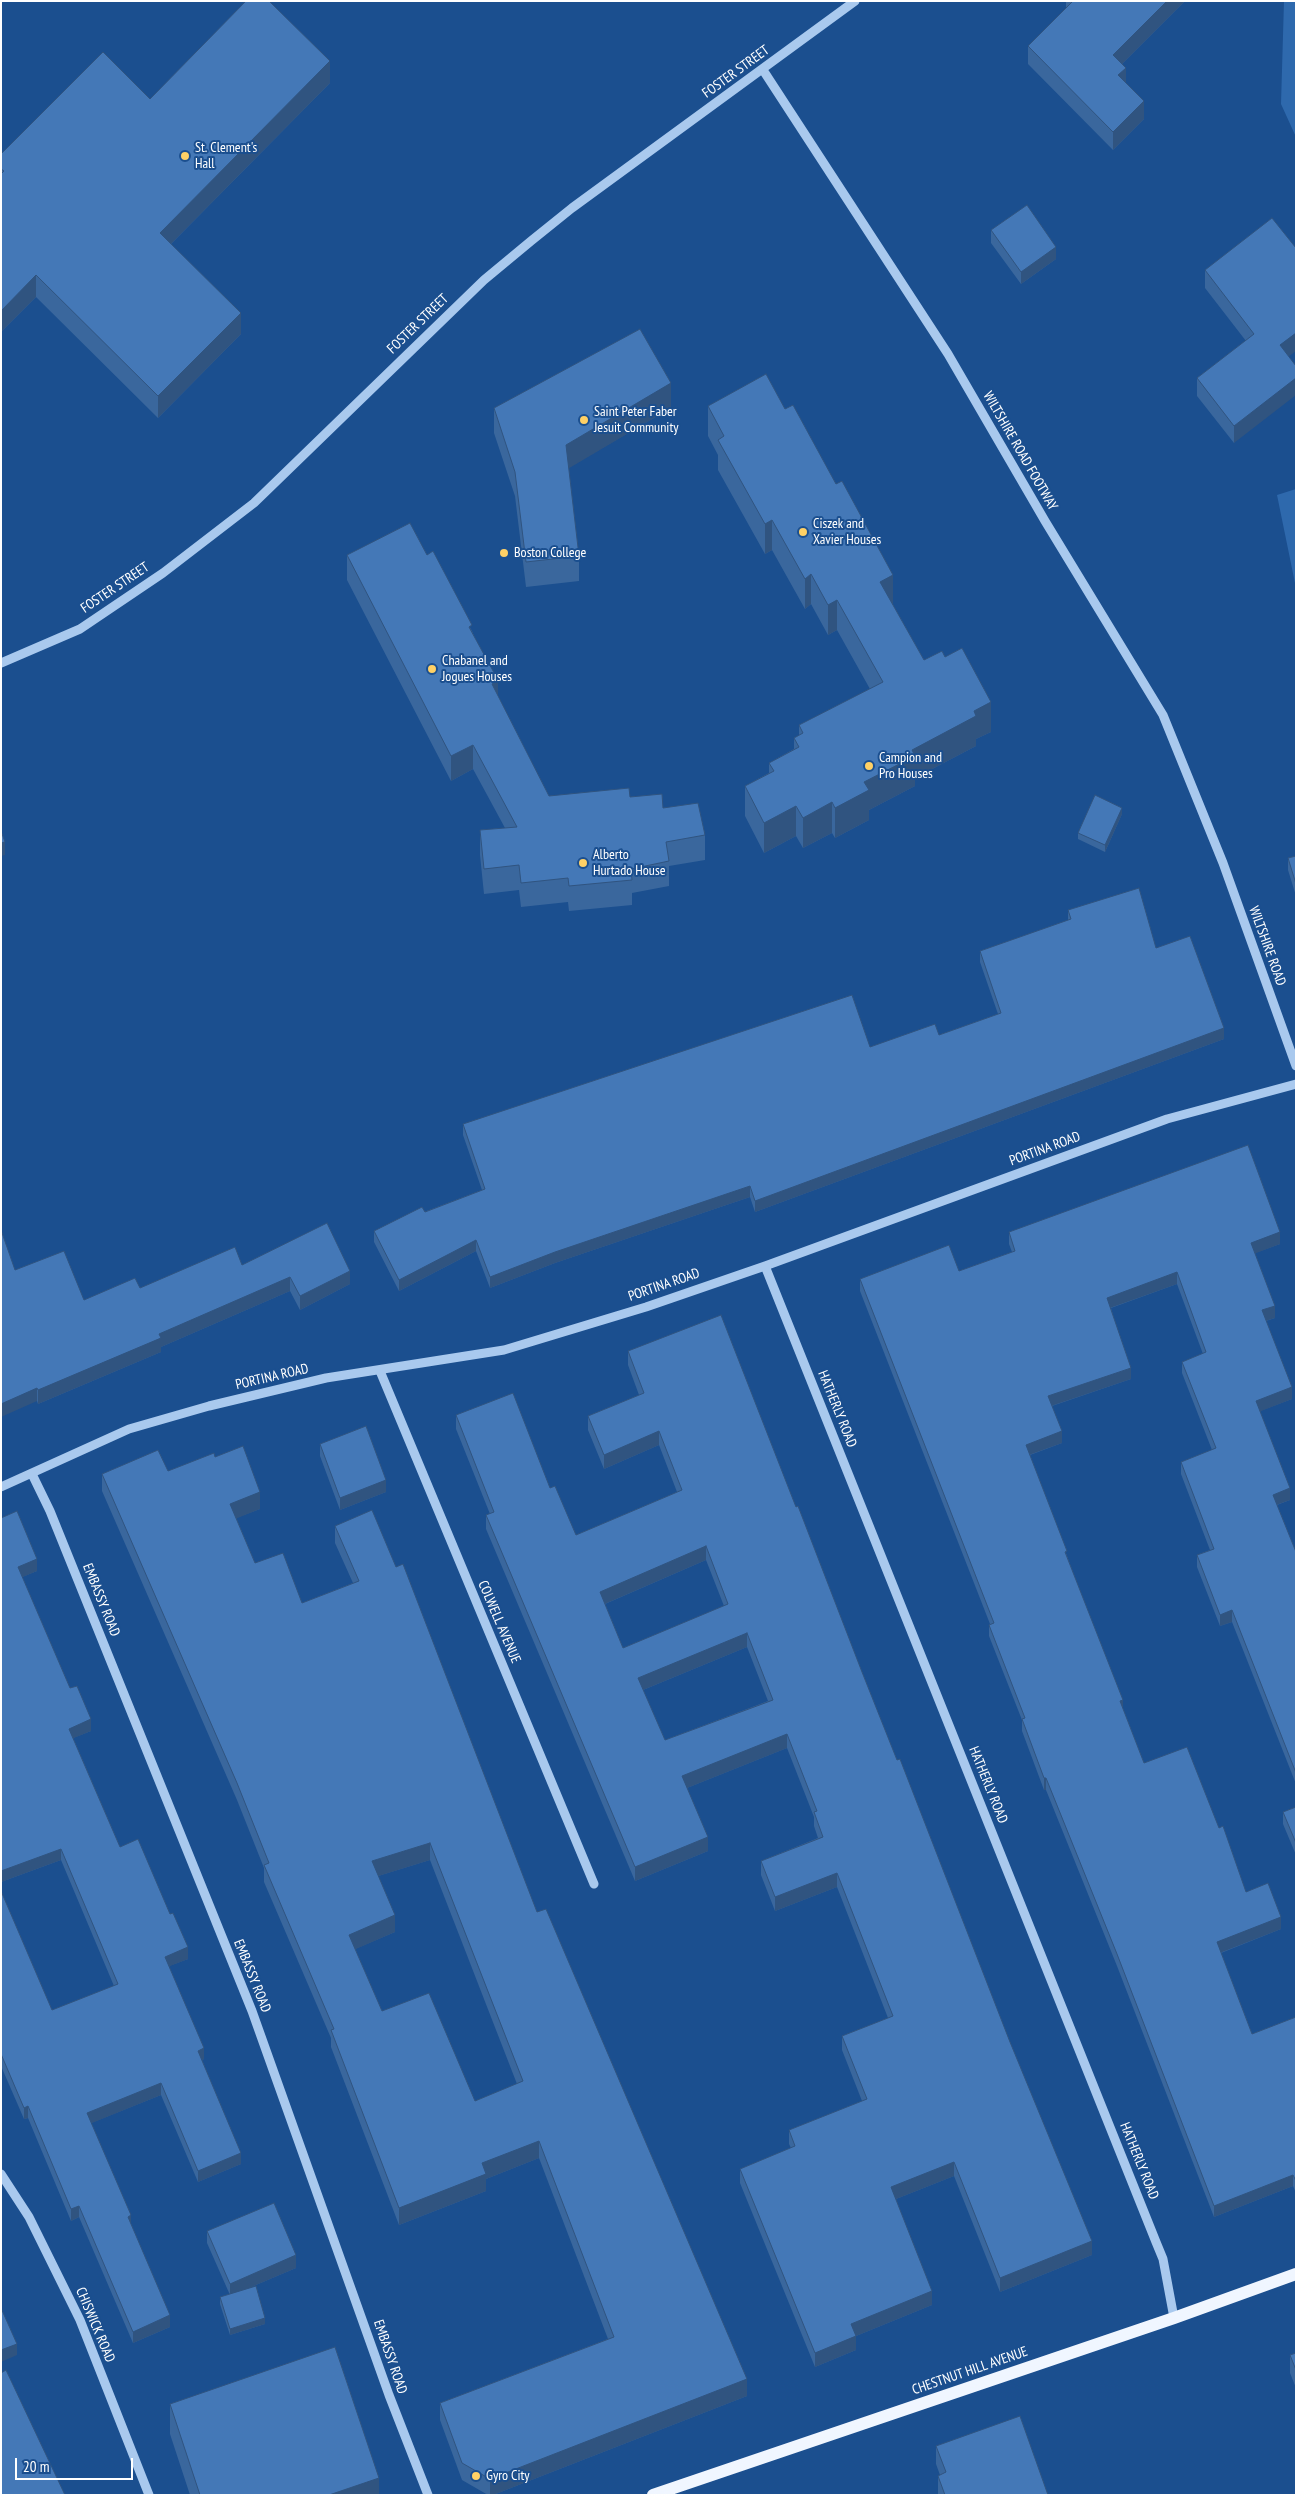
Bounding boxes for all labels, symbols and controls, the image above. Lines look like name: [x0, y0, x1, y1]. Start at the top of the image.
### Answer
street label: FOSTER STREET: [699, 42, 773, 102]
place label: St. Clement's Hall: [195, 140, 257, 172]
marker: St. Clement's Hall: [179, 150, 191, 162]
street label: FOSTER STREET: [384, 291, 452, 357]
street label: WILTSHIRE ROAD FOOTWAY: [979, 389, 1061, 513]
place label: Saint Peter Faber Jesuit Community: [594, 404, 678, 437]
marker: Saint Peter Faber Jesuit Community: [578, 414, 590, 426]
place label: Ciszek and Xavier Houses: [813, 516, 881, 548]
marker: Ciszek and Xavier Houses: [797, 526, 809, 538]
place label: Boston College: [514, 545, 586, 561]
marker: Boston College: [498, 547, 510, 559]
street label: FOSTER STREET: [78, 559, 152, 617]
place label: Chabanel and Jogues Houses: [442, 653, 512, 686]
marker: Chabanel and Jogues Houses: [426, 663, 438, 675]
place label: Campion and Pro Houses: [879, 750, 942, 782]
marker: Campion and Pro Houses: [863, 760, 875, 772]
place label: Alberto Hurtado House: [593, 847, 665, 880]
marker: Alberto Hurtado House: [577, 857, 589, 869]
street label: WILTSHIRE ROAD: [1245, 904, 1289, 988]
street label: PORTINA ROAD: [1007, 1128, 1083, 1170]
street label: PORTINA ROAD: [626, 1265, 702, 1305]
street label: PORTINA ROAD: [234, 1360, 310, 1394]
street label: HATHERLY ROAD: [814, 1368, 860, 1450]
street label: EMBASSY ROAD: [79, 1561, 123, 1639]
street label: COLWELL AVENUE: [474, 1578, 524, 1666]
street label: HATHERLY ROAD: [965, 1744, 1011, 1826]
street label: EMBASSY ROAD: [230, 1937, 274, 2015]
street label: HATHERLY ROAD: [1116, 2120, 1162, 2202]
street label: CHISWICK ROAD: [72, 2285, 118, 2365]
street label: EMBASSY ROAD: [369, 2318, 411, 2396]
street label: CHESTNUT HILL AVENUE: [910, 2343, 1030, 2399]
scale bar: [18, 2448, 135, 2480]
text: 20 m: [23, 2457, 49, 2476]
place label: Gyro City: [486, 2468, 529, 2484]
marker: Gyro City: [470, 2470, 482, 2482]

